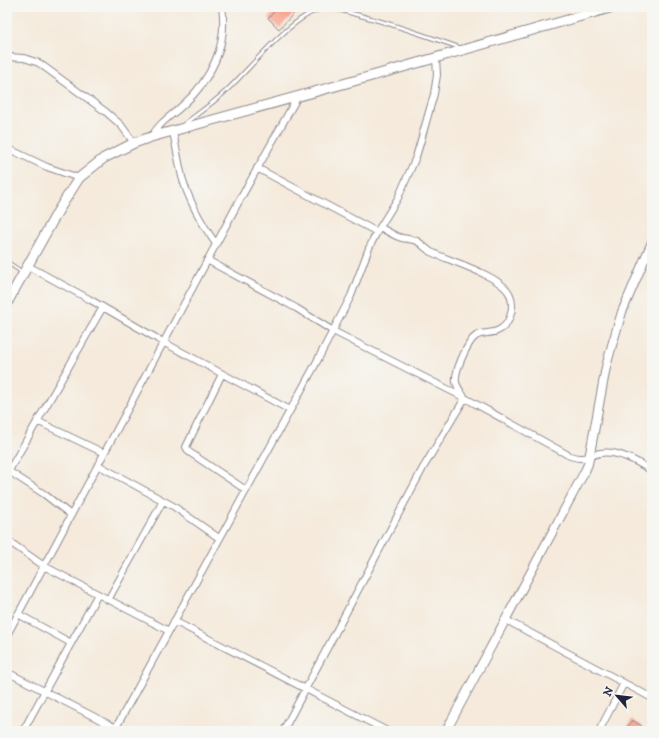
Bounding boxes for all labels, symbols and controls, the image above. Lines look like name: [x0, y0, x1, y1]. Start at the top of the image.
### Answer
north arrow: [597, 676, 637, 716]
text: N: [601, 685, 617, 699]

